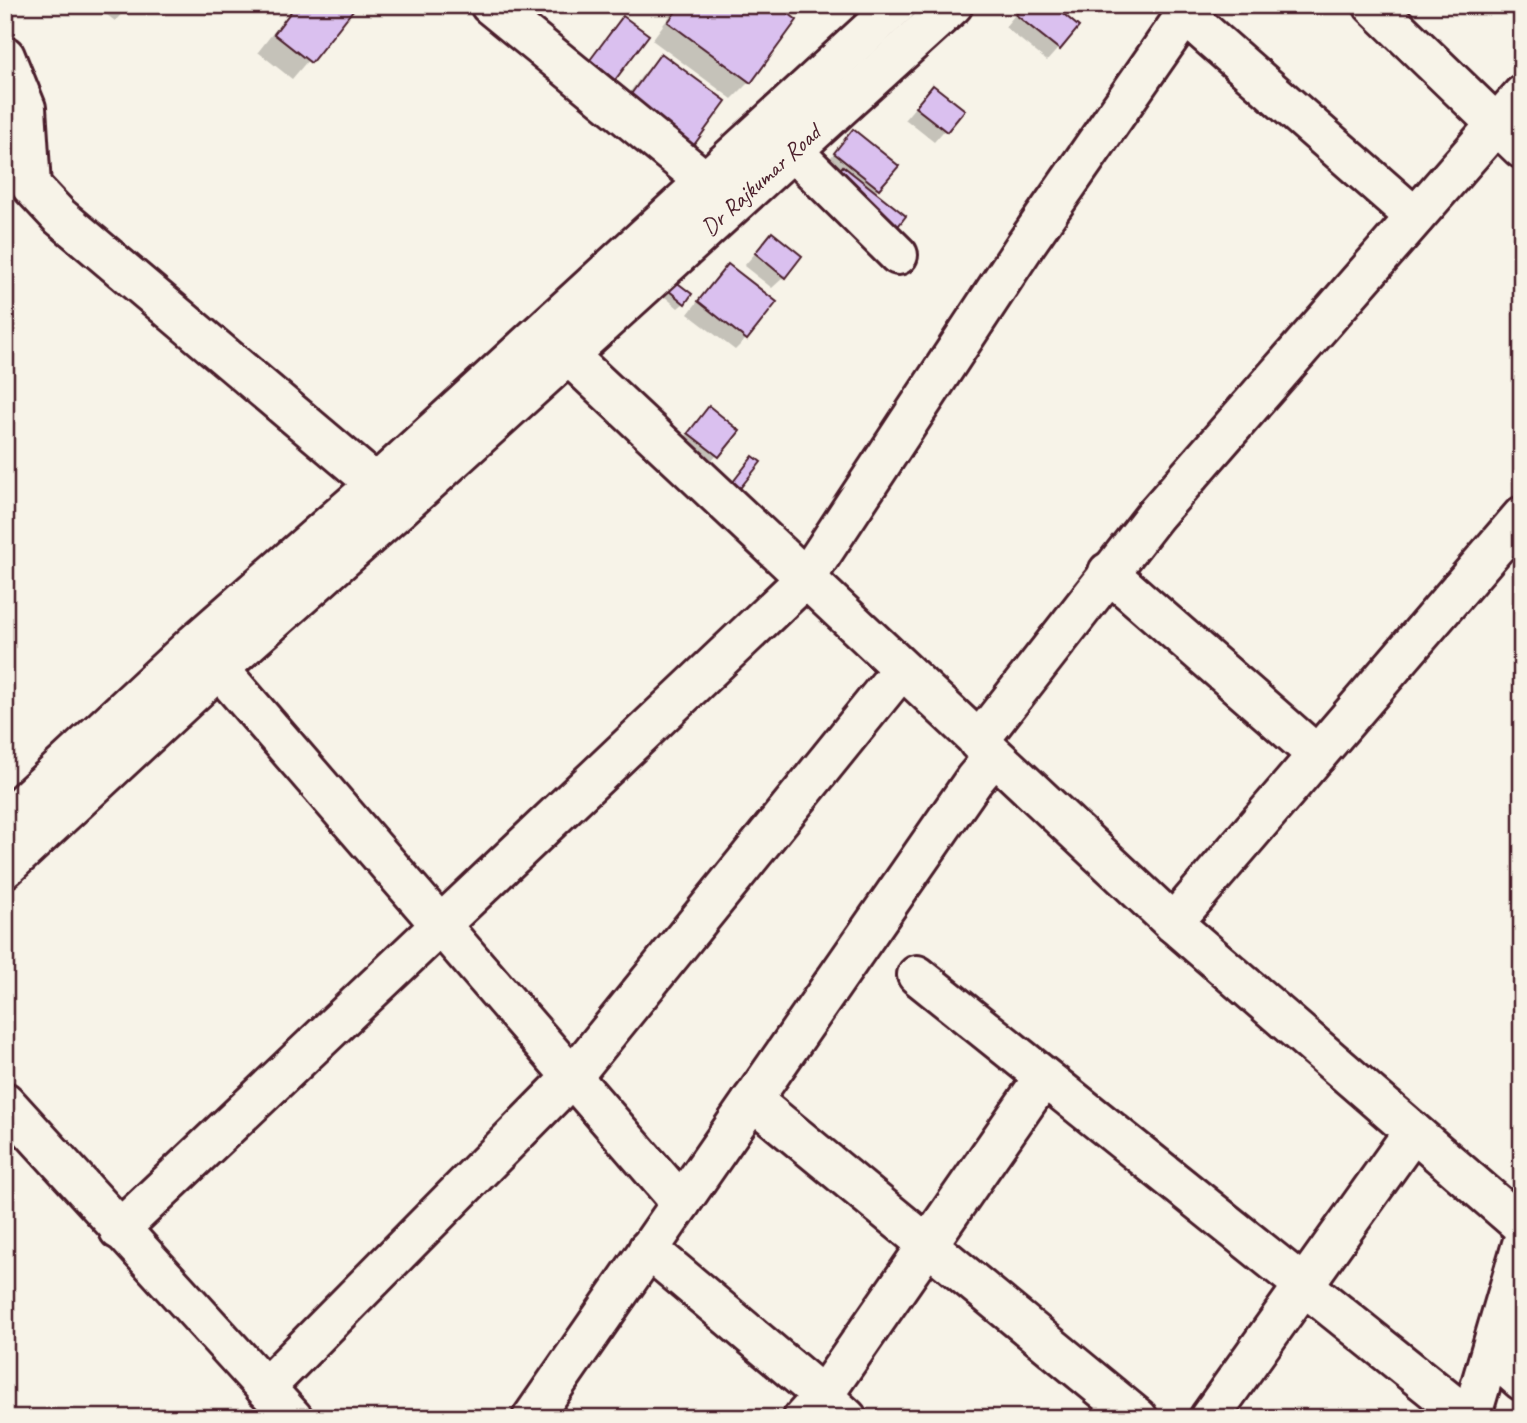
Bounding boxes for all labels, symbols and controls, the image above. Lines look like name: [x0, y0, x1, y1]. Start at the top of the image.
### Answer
street label: Dr Rajkumar Road: [695, 115, 829, 242]

